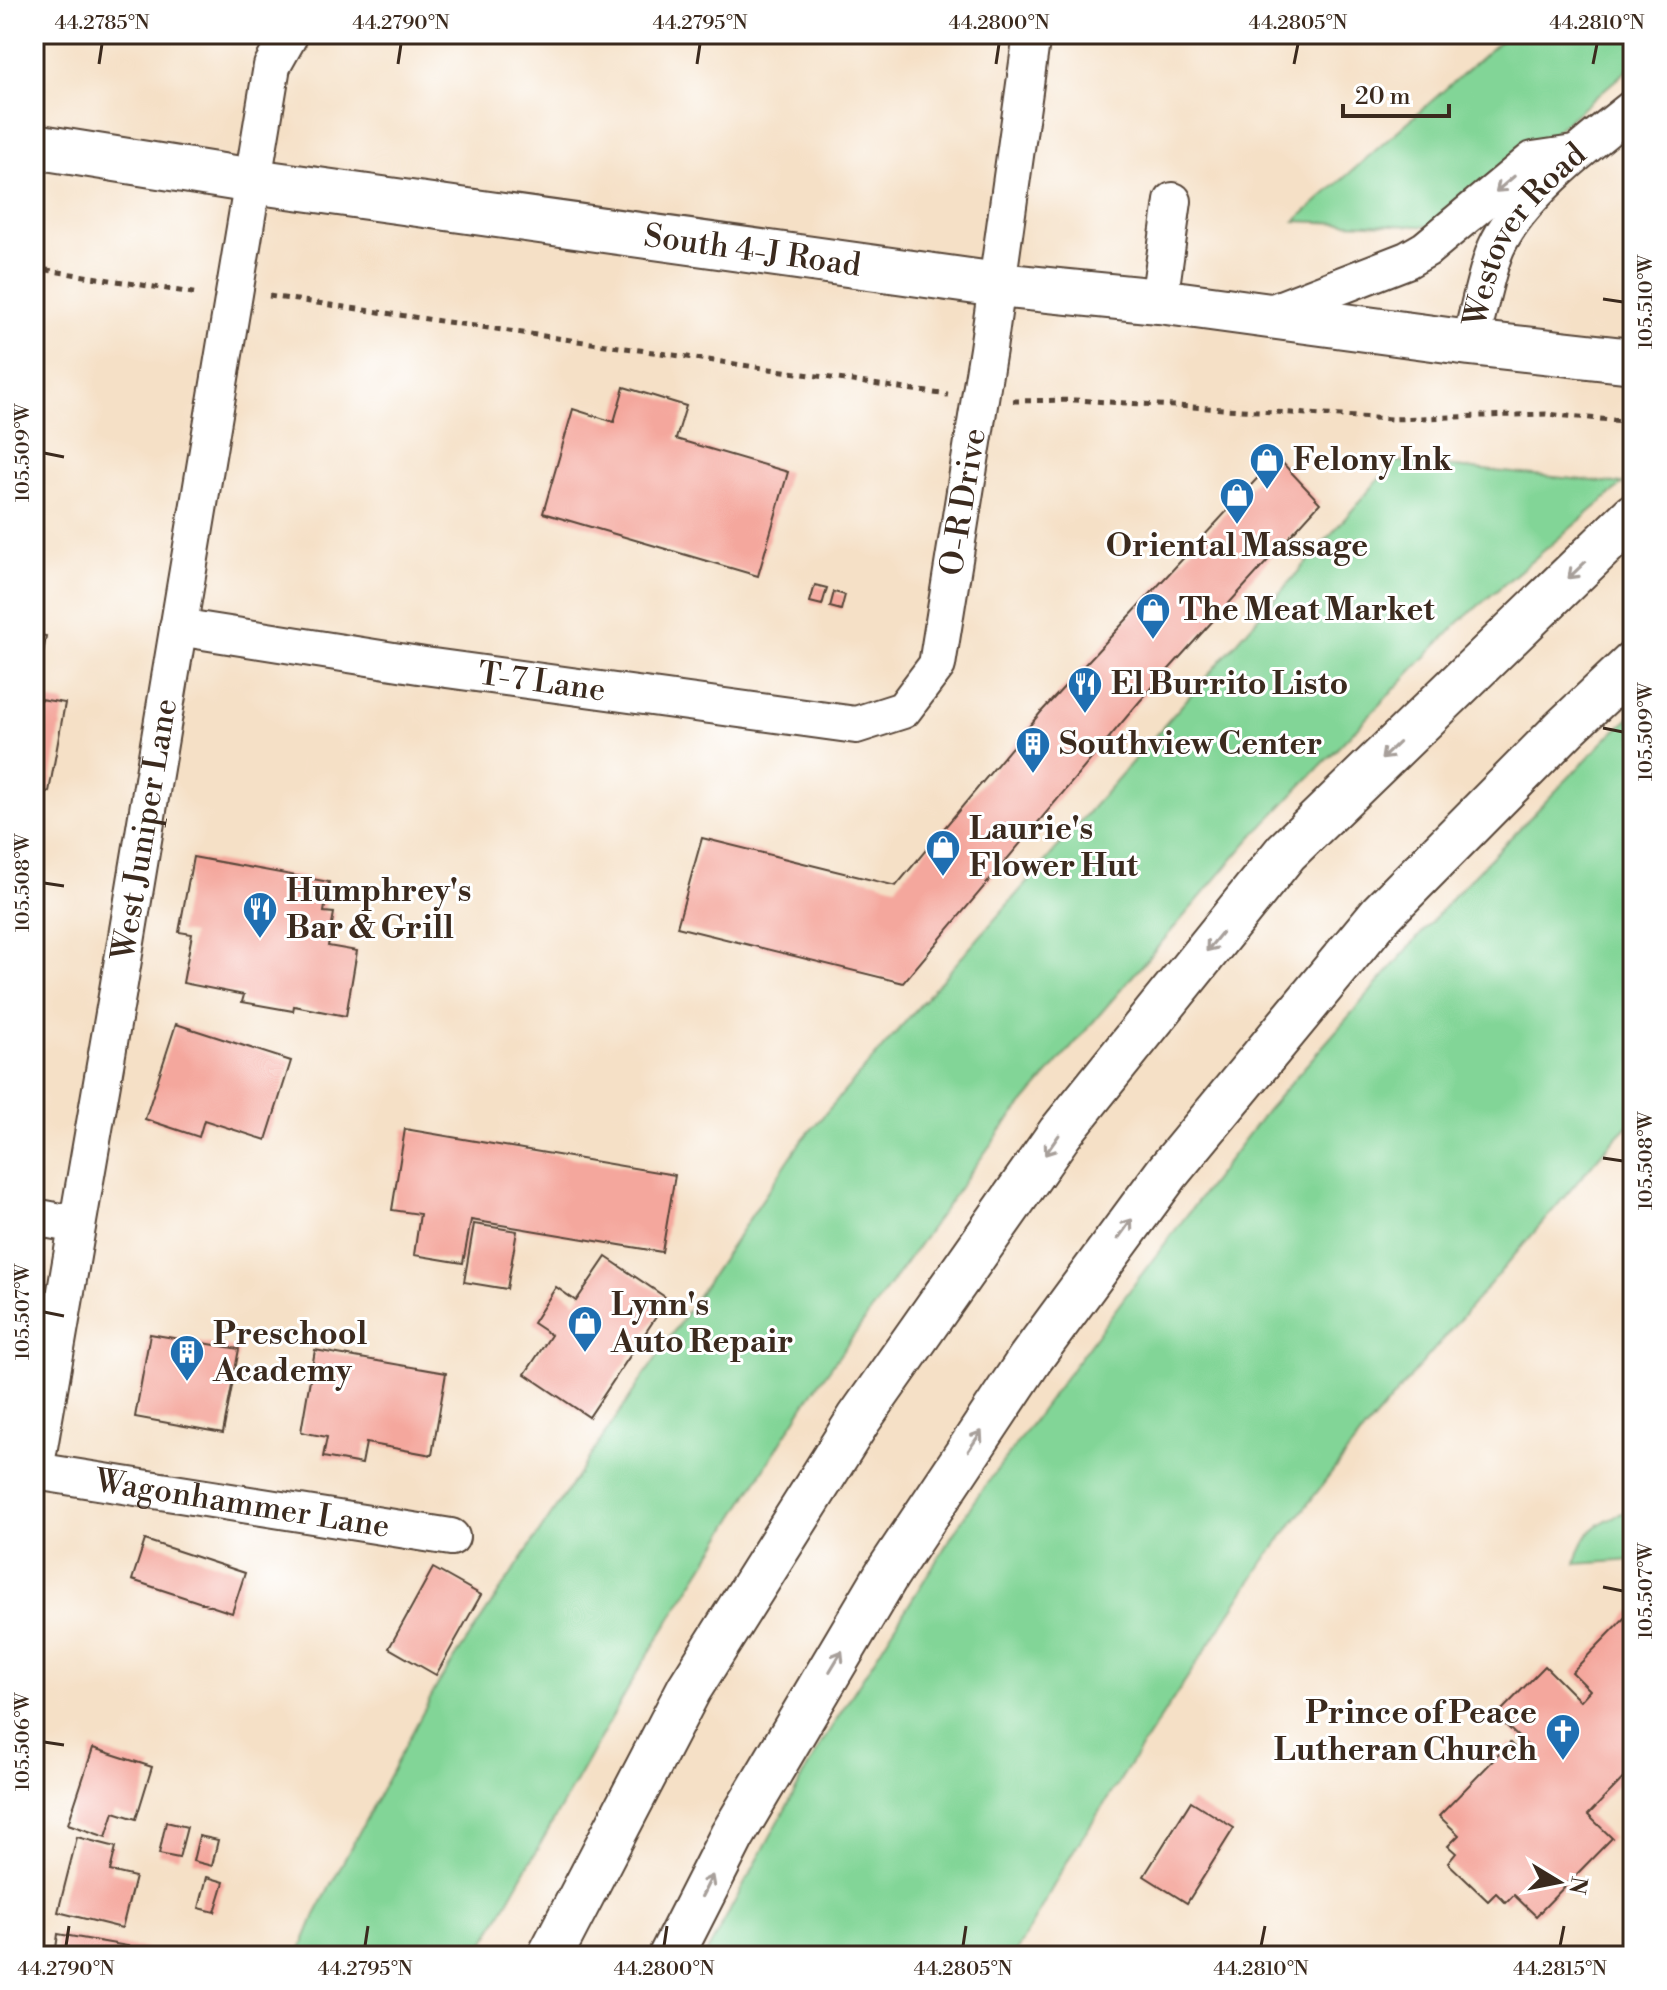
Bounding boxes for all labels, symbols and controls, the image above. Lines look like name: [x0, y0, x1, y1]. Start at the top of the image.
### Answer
text: 44.2785°N: [54, 11, 150, 36]
text: 44.2790°N: [352, 11, 450, 36]
text: 44.2795°N: [652, 11, 748, 36]
text: 44.2800°N: [948, 11, 1050, 36]
text: 44.2805°N: [1249, 11, 1348, 36]
text: 44.2810°N: [1549, 11, 1645, 36]
scale bar: [1343, 68, 1449, 118]
text: 20 m: [1355, 82, 1411, 112]
street label: Westover Road: [1455, 134, 1595, 331]
one-way arrow: [1495, 175, 1516, 192]
street label: South 4-J Road: [641, 216, 863, 286]
text: 105.510°W: [1634, 254, 1659, 349]
text: 105.509°W: [11, 403, 36, 502]
street label: O-R Drive: [932, 425, 995, 578]
place label: Felony Ink: [1293, 440, 1453, 480]
shop icon: Felony Ink: [1248, 441, 1286, 491]
shop icon: Oriental Massage: [1218, 476, 1256, 526]
place label: Oriental Massage: [1106, 526, 1368, 566]
one-way arrow: [1567, 561, 1587, 580]
place label: The Meat Market: [1179, 590, 1435, 630]
shop icon: The Meat Market: [1134, 591, 1172, 641]
street label: T-7 Lane: [476, 653, 608, 711]
place label: El Burrito Listo: [1111, 664, 1348, 704]
restaurant icon: El Burrito Listo: [1066, 665, 1104, 715]
text: 105.509°W: [1634, 682, 1659, 781]
street label: West Juniper Lane: [103, 696, 186, 964]
place label: Southview Center: [1059, 724, 1323, 764]
building icon: Southview Center: [1014, 725, 1052, 775]
one-way arrow: [1381, 741, 1400, 760]
place label: Laurie's Flower Hut: [969, 809, 1139, 886]
shop icon: Laurie's Flower Hut: [924, 828, 962, 878]
text: 105.508°W: [11, 833, 36, 932]
place label: Humphrey's Bar & Grill: [286, 871, 472, 948]
restaurant icon: Humphrey's Bar & Grill: [241, 890, 279, 940]
one-way arrow: [1205, 931, 1223, 951]
text: 105.508°W: [1634, 1111, 1659, 1210]
one-way arrow: [1044, 1133, 1060, 1155]
one-way arrow: [1117, 1219, 1134, 1241]
text: 105.507°W: [11, 1263, 36, 1360]
place label: Lynn's Auto Repair: [610, 1285, 793, 1362]
shop icon: Lynn's Auto Repair: [566, 1304, 604, 1354]
place label: Preschool Academy: [212, 1314, 368, 1391]
building icon: Preschool Academy: [168, 1333, 206, 1383]
one-way arrow: [967, 1431, 983, 1453]
street label: Wagonhammer Lane: [91, 1461, 392, 1547]
text: 105.507°W: [1634, 1542, 1659, 1639]
one-way arrow: [828, 1650, 844, 1673]
text: 105.506°W: [11, 1692, 36, 1791]
place label: Prince of Peace Lutheran Church: [1274, 1693, 1537, 1770]
church icon: Prince of Peace Lutheran Church: [1544, 1712, 1582, 1762]
north arrow: [1519, 1842, 1599, 1922]
text: N: [1562, 1874, 1592, 1897]
one-way arrow: [699, 1875, 715, 1899]
text: 44.2790°N: [17, 1957, 115, 1982]
text: 44.2795°N: [317, 1957, 413, 1982]
text: 44.2800°N: [613, 1957, 715, 1982]
text: 44.2805°N: [914, 1957, 1013, 1982]
text: 44.2810°N: [1213, 1957, 1309, 1982]
text: 44.2815°N: [1513, 1957, 1607, 1982]

